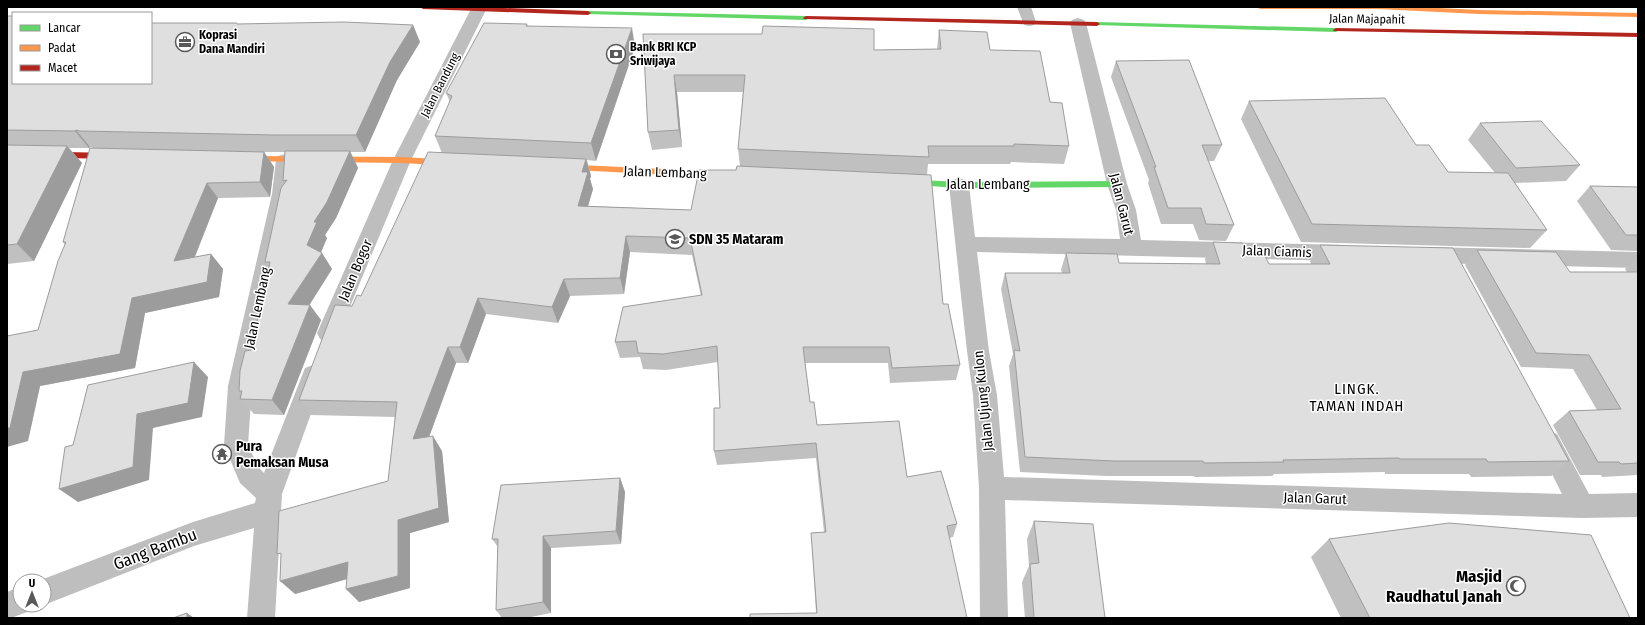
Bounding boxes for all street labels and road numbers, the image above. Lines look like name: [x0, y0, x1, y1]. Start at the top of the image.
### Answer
street label: Jalan Majapahit: [1329, 11, 1405, 27]
street label: Jalan Bandung: [418, 50, 462, 120]
street label: Jalan Lembang: [623, 163, 707, 182]
street label: Jalan Garut: [1106, 171, 1138, 237]
street label: Jalan Lembang: [946, 176, 1030, 193]
street label: Jalan Bogor: [335, 237, 376, 304]
street label: Jalan Ciamis: [1242, 242, 1312, 261]
street label: Jalan Lembang: [241, 265, 275, 351]
street label: Jalan Ujung Kulon: [970, 350, 997, 452]
street label: Jalan Garut: [1283, 489, 1347, 508]
street label: Gang Bambu: [110, 524, 200, 575]

